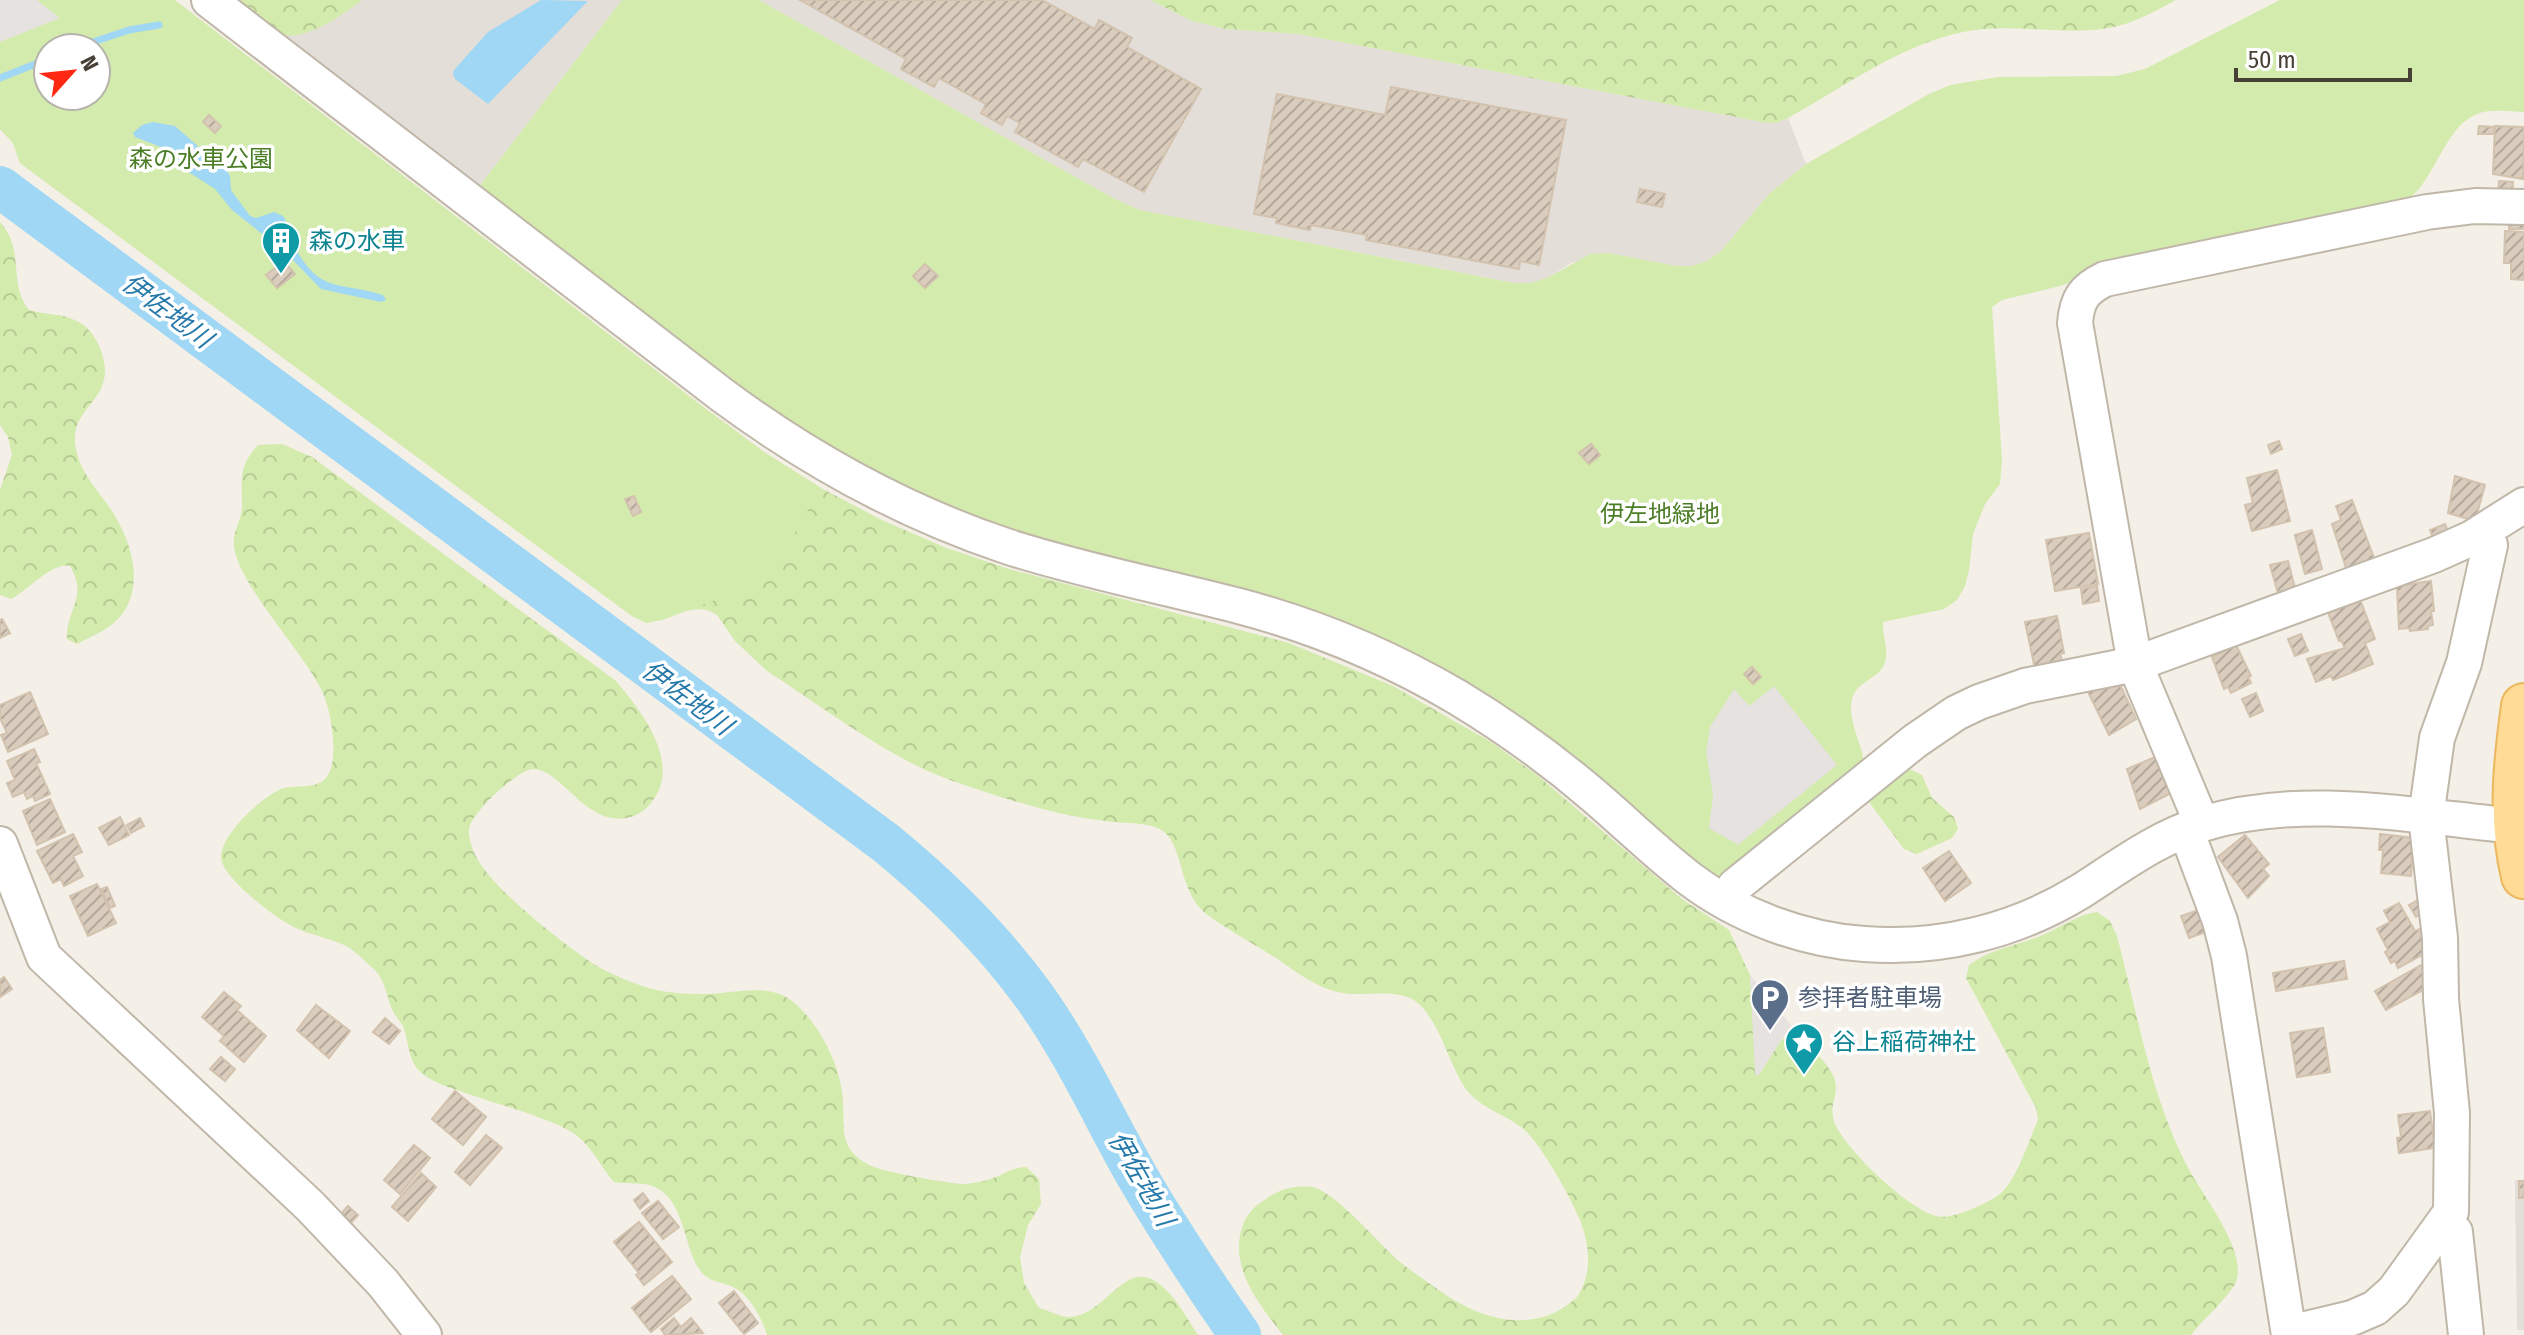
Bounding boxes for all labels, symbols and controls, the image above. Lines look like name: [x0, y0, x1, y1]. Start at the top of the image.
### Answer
north arrow: [32, 32, 112, 112]
scale bar: [2236, 32, 2410, 82]
text: 50 m: [2248, 46, 2296, 74]
text: N: [74, 51, 104, 75]
park label: 森の水車公園: [129, 145, 273, 173]
building icon: 森の水車: [260, 220, 302, 275]
place label: 森の水車: [309, 227, 405, 255]
water label: 伊佐地川: [116, 267, 220, 356]
park label: 伊左地緑地: [1600, 500, 1720, 528]
water label: 伊佐地川: [636, 654, 740, 743]
parking icon: 参拝者駐車場: [1749, 977, 1791, 1032]
place label: 参拝者駐車場: [1798, 984, 1942, 1012]
place icon: 谷上稲荷神社: [1783, 1021, 1825, 1076]
place label: 谷上稲荷神社: [1832, 1028, 1976, 1056]
water label: 伊佐地川: [1102, 1126, 1182, 1234]

